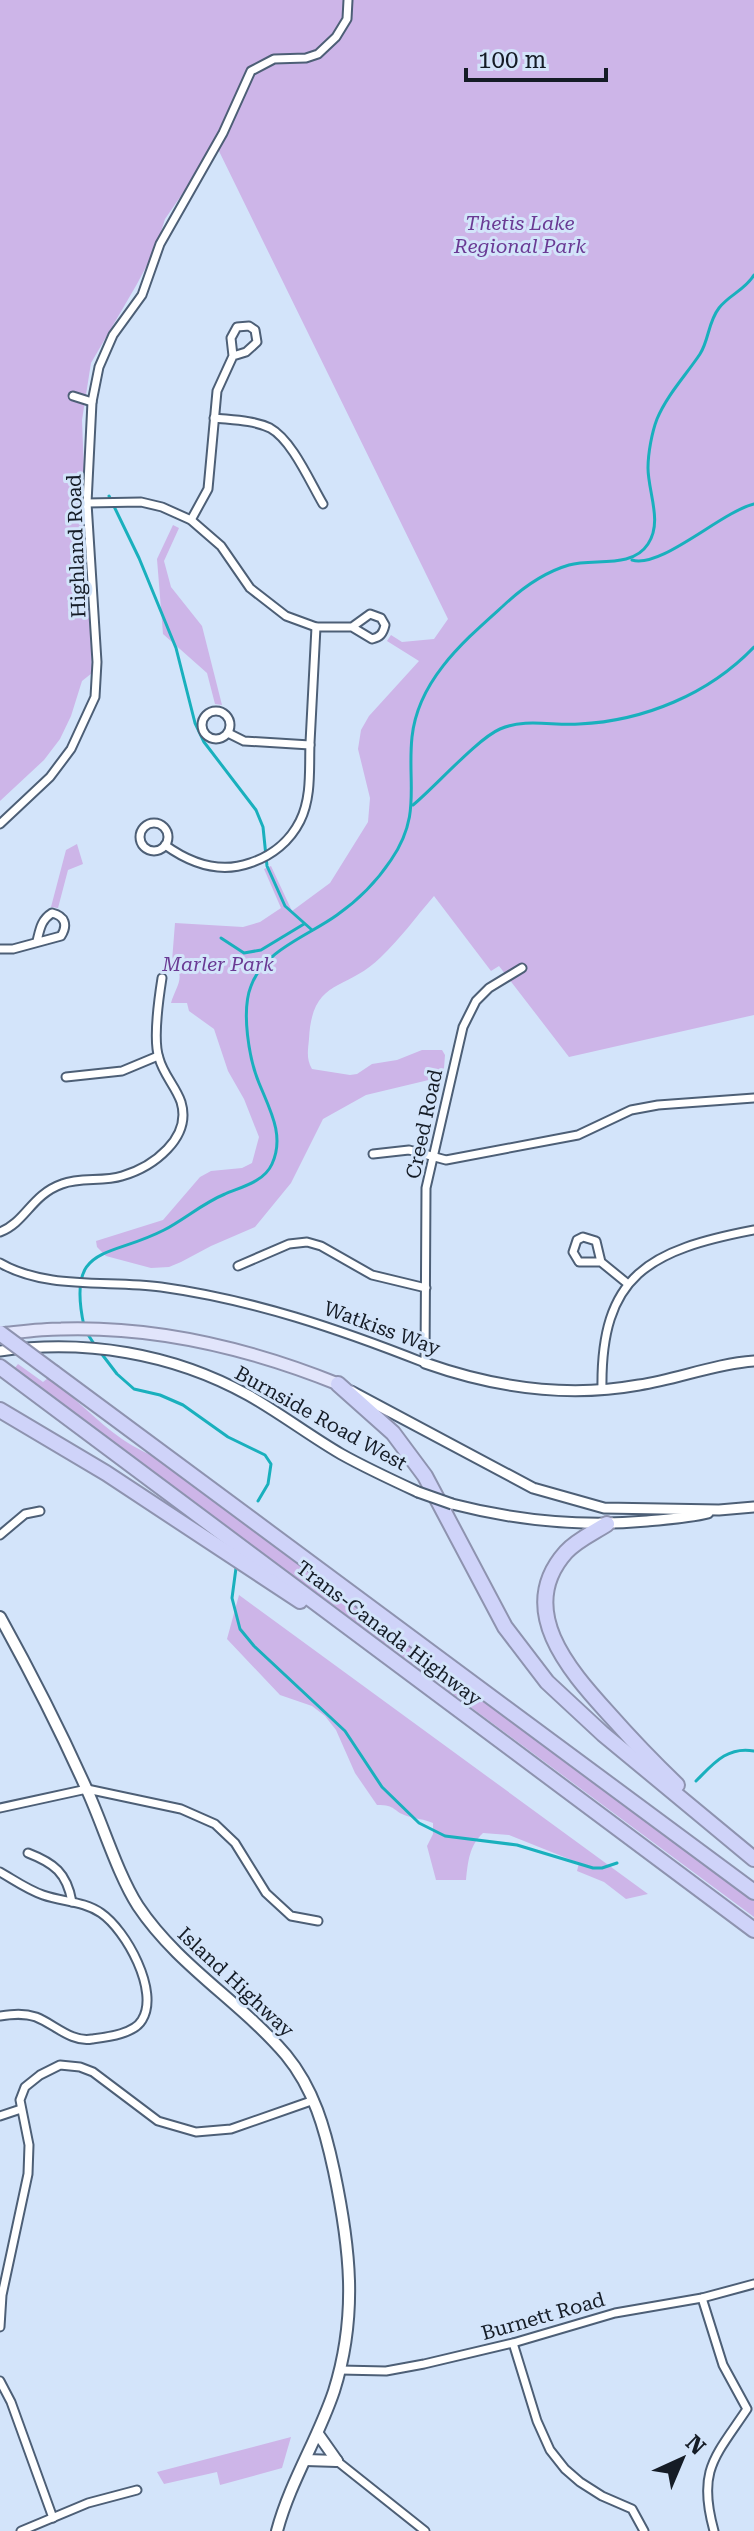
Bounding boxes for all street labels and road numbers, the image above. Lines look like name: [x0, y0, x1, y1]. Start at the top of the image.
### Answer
street label: Highland Road: [61, 473, 91, 618]
street label: Creed Road: [401, 1067, 447, 1181]
street label: Watkiss Way: [320, 1296, 444, 1360]
street label: Burnside Road West: [231, 1361, 412, 1476]
street label: Trans-Canada Highway: [291, 1555, 487, 1711]
street label: Island Highway: [173, 1922, 299, 2042]
street label: Burnett Road: [479, 2287, 608, 2345]

